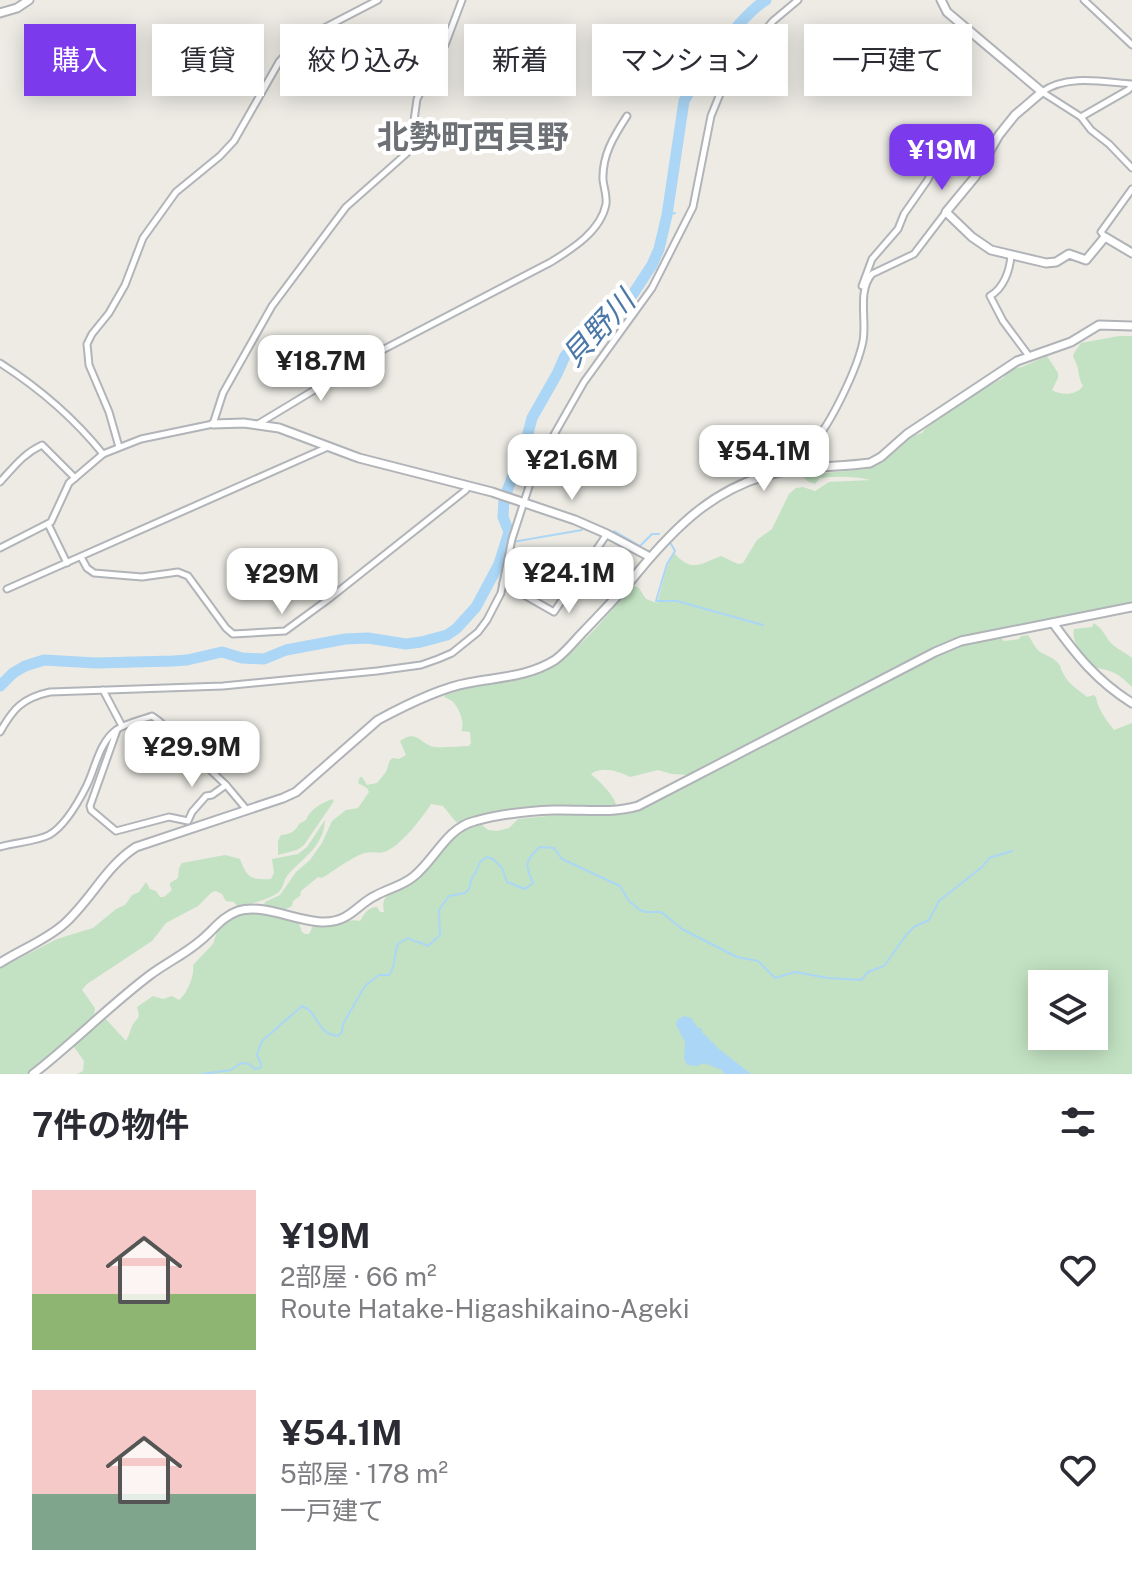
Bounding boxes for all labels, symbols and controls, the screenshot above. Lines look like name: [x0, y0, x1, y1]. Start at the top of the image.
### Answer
chip: 購入: [24, 24, 136, 96]
chip: 賃貸: [152, 24, 264, 96]
chip: 絞り込み: [280, 24, 448, 96]
chip: 新着: [464, 24, 576, 96]
chip: マンション: [592, 24, 788, 96]
chip: 一戸建て: [804, 24, 972, 96]
district label: 北勢町西貝野: [377, 118, 569, 155]
pin: ¥19M: [895, 124, 989, 192]
text: ¥19M: [907, 134, 977, 165]
water label: 貝野川: [554, 281, 644, 373]
pin: ¥18.7M: [256, 335, 386, 403]
text: ¥18.7M: [276, 345, 366, 376]
pin: ¥54.1M: [699, 425, 829, 493]
pin: ¥21.6M: [507, 434, 637, 502]
text: ¥54.1M: [717, 435, 811, 466]
text: ¥21.6M: [526, 444, 618, 475]
pin: ¥24.1M: [504, 547, 634, 615]
pin: ¥29M: [235, 548, 329, 616]
text: ¥24.1M: [523, 557, 615, 588]
text: ¥29M: [245, 558, 319, 589]
pin: ¥29.9M: [127, 721, 257, 789]
text: ¥29.9M: [143, 731, 241, 762]
map controls: [1028, 970, 1108, 1050]
button: layers: [1028, 970, 1108, 1050]
icon: filters: [1056, 1100, 1100, 1144]
text: 7件の物件: [32, 1105, 189, 1145]
text: ¥19M: [280, 1216, 371, 1256]
icon: home: [96, 1222, 192, 1318]
icon: heart: [1056, 1248, 1100, 1292]
text: 2部屋 · 66 m²: [280, 1261, 436, 1292]
text: Route Hatake-Higashikaino-Ageki: [280, 1293, 689, 1324]
text: ¥54.1M: [280, 1413, 403, 1453]
icon: home: [96, 1422, 192, 1518]
icon: heart: [1056, 1448, 1100, 1492]
text: 5部屋 · 178 m²: [280, 1458, 448, 1489]
text: 一戸建て: [280, 1495, 384, 1526]

